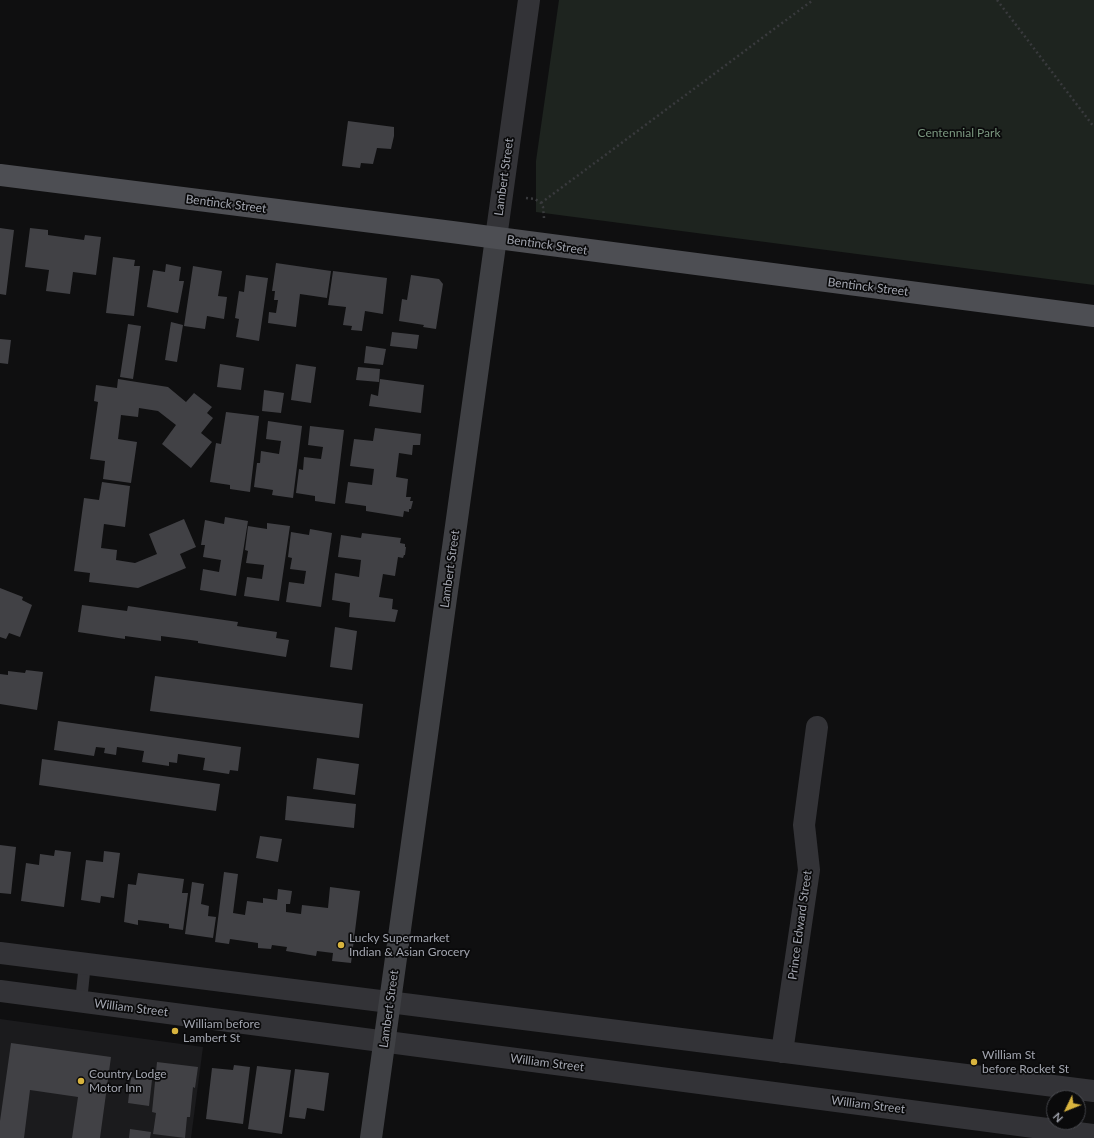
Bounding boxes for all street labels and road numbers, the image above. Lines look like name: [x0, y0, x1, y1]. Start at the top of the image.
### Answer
street label: Lambert Street: [491, 137, 517, 217]
street label: Bentinck Street: [185, 192, 267, 216]
street label: Bentinck Street: [506, 232, 588, 258]
street label: Bentinck Street: [827, 275, 909, 299]
street label: Lambert Street: [437, 529, 463, 609]
street label: Prince Edward Street: [785, 869, 815, 981]
street label: Lambert Street: [376, 969, 402, 1049]
street label: William Street: [93, 996, 169, 1020]
street label: William Street: [509, 1051, 585, 1075]
street label: William Street: [830, 1093, 906, 1117]

